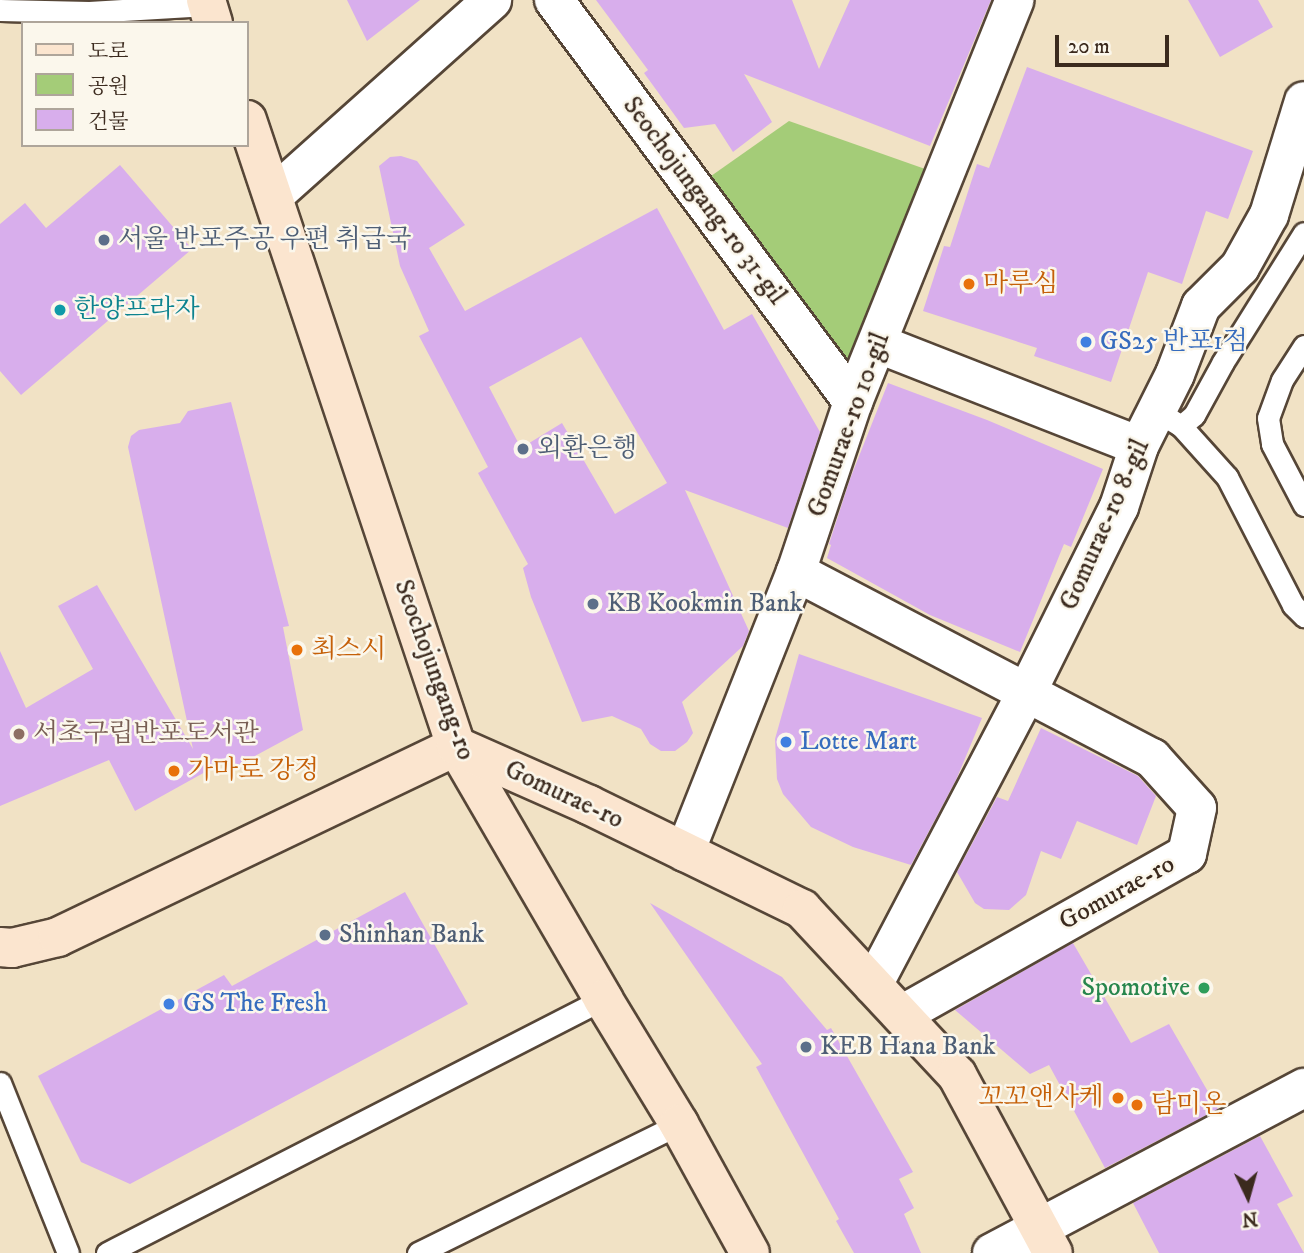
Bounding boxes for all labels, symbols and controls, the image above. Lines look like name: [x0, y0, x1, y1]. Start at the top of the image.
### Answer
legend: [21, 21, 248, 147]
scale bar: [1059, 21, 1173, 65]
text: 20 m: [1068, 34, 1110, 60]
text: 도로: [88, 39, 129, 65]
text: 공원: [88, 74, 129, 100]
street label: Seochojungang-ro 31-gil: [616, 91, 792, 311]
text: 건물: [88, 109, 129, 135]
place label: 서울 반포주공 우편 취급국: [118, 224, 411, 256]
marker: 서울 반포주공 우편 취급국: [96, 232, 112, 248]
place label: 마루심: [983, 268, 1058, 300]
marker: 마루심: [961, 276, 977, 292]
place label: 한양프라자: [74, 294, 200, 326]
marker: 한양프라자: [52, 302, 68, 318]
place label: GS25 반포1점: [1100, 326, 1248, 358]
street label: Gomurae-ro 10-gil: [801, 329, 897, 521]
marker: GS25 반포1점: [1078, 334, 1094, 350]
place label: 외환은행: [537, 433, 637, 465]
street label: Gomurae-ro 8-gil: [1053, 435, 1157, 615]
marker: 외환은행: [515, 441, 531, 457]
street label: Seochojungang-ro: [387, 576, 481, 764]
place label: KB Kookmin Bank: [607, 588, 803, 620]
marker: KB Kookmin Bank: [585, 596, 601, 612]
place label: 최스시: [311, 634, 386, 666]
marker: 최스시: [289, 642, 305, 658]
place label: 서초구립반포도서관: [33, 718, 259, 750]
marker: 서초구립반포도서관: [11, 726, 27, 742]
place label: Lotte Mart: [800, 726, 917, 758]
marker: Lotte Mart: [778, 734, 794, 750]
street label: Gomurae-ro: [500, 754, 628, 836]
place label: 가마로 강정: [188, 755, 319, 787]
marker: 가마로 강정: [166, 763, 182, 779]
street label: Gomurae-ro: [1054, 849, 1180, 937]
place label: Shinhan Bank: [339, 919, 484, 951]
marker: Shinhan Bank: [317, 927, 333, 943]
place label: Spomotive: [1081, 972, 1190, 1004]
marker: Spomotive: [1196, 980, 1212, 996]
place label: GS The Fresh: [183, 988, 327, 1020]
marker: GS The Fresh: [161, 996, 177, 1012]
place label: KEB Hana Bank: [820, 1031, 996, 1063]
marker: KEB Hana Bank: [798, 1039, 814, 1055]
place label: 꼬꼬앤사케: [978, 1082, 1104, 1114]
place label: 담미온: [1151, 1089, 1226, 1121]
marker: 꼬꼬앤사케: [1110, 1090, 1126, 1106]
marker: 담미온: [1129, 1097, 1145, 1113]
north arrow: [1213, 1162, 1283, 1232]
text: N: [1241, 1206, 1259, 1231]

